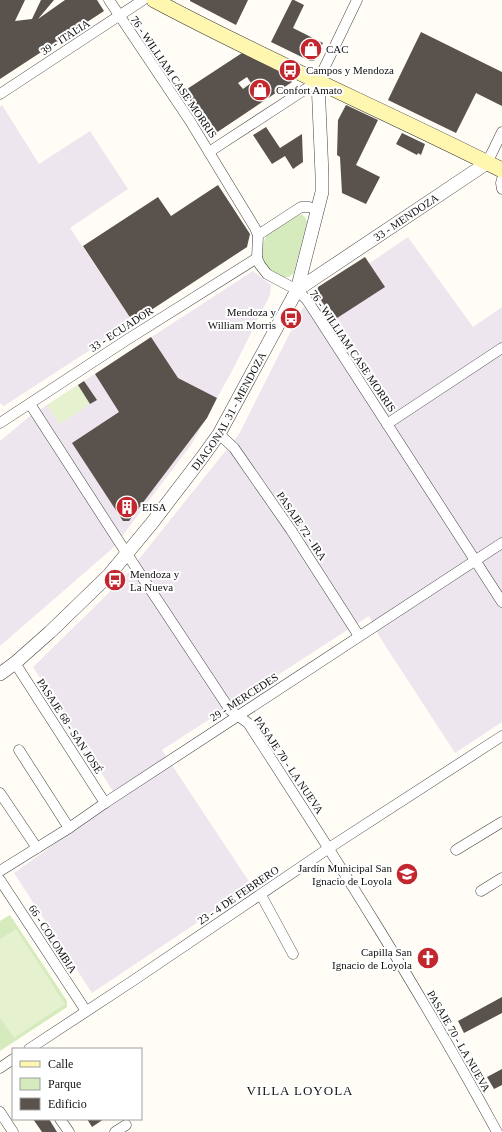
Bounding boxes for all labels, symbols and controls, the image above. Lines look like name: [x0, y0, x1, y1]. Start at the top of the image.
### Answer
street label: 76 - WILLIAM CASE MORRIS: [129, 14, 219, 140]
street label: 39 - ITALIA: [38, 17, 92, 57]
shop icon: CAC: [298, 36, 324, 62]
place label: CAC: [326, 43, 349, 55]
bus stop icon: Campos y Mendoza: [277, 57, 303, 83]
place label: Campos y Mendoza: [306, 64, 394, 76]
shop icon: Confort Amato: [247, 77, 273, 103]
place label: Confort Amato: [276, 84, 343, 96]
street label: 33 - MENDOZA: [371, 191, 441, 243]
street label: 76 - WILLIAM CASE MORRIS: [308, 288, 398, 414]
street label: 33 - ECUADOR: [87, 304, 156, 354]
bus stop icon: Mendoza y William Morris: [278, 305, 304, 331]
place label: Mendoza y William Morris: [208, 306, 276, 331]
street label: DIAGONAL 31 - MENDOZA: [189, 350, 268, 472]
street label: PASAJE 72 - IRA: [275, 489, 329, 563]
building icon: EISA: [114, 494, 140, 520]
place label: EISA: [142, 501, 167, 513]
bus stop icon: Mendoza y La Nueva: [102, 567, 128, 593]
place label: Mendoza y La Nueva: [130, 568, 180, 593]
street label: 29 - MERCEDES: [208, 670, 280, 724]
street label: PASAJE 68 - SAN JOSÉ: [35, 676, 105, 776]
street label: PASAJE 70 - LA NUEVA: [252, 714, 326, 816]
school or university icon: Jardín Municipal San Ignacio de Loyola: [394, 861, 420, 887]
place label: Jardín Municipal San Ignacio de Loyola: [298, 862, 392, 887]
street label: 23 - 4 DE FEBRERO: [195, 863, 281, 927]
street label: 66 - COLOMBIA: [26, 903, 80, 975]
church icon: Capilla San Ignacio de Loyola: [415, 945, 441, 971]
place label: Capilla San Ignacio de Loyola: [332, 946, 412, 971]
street label: PASAJE 70 - LA NUEVA: [425, 988, 493, 1094]
legend: [12, 1048, 142, 1120]
text: Calle: [48, 1057, 73, 1071]
text: Parque: [48, 1077, 81, 1091]
district label: VILLA LOYOLA: [247, 1083, 353, 1098]
text: Edificio: [48, 1097, 87, 1111]

